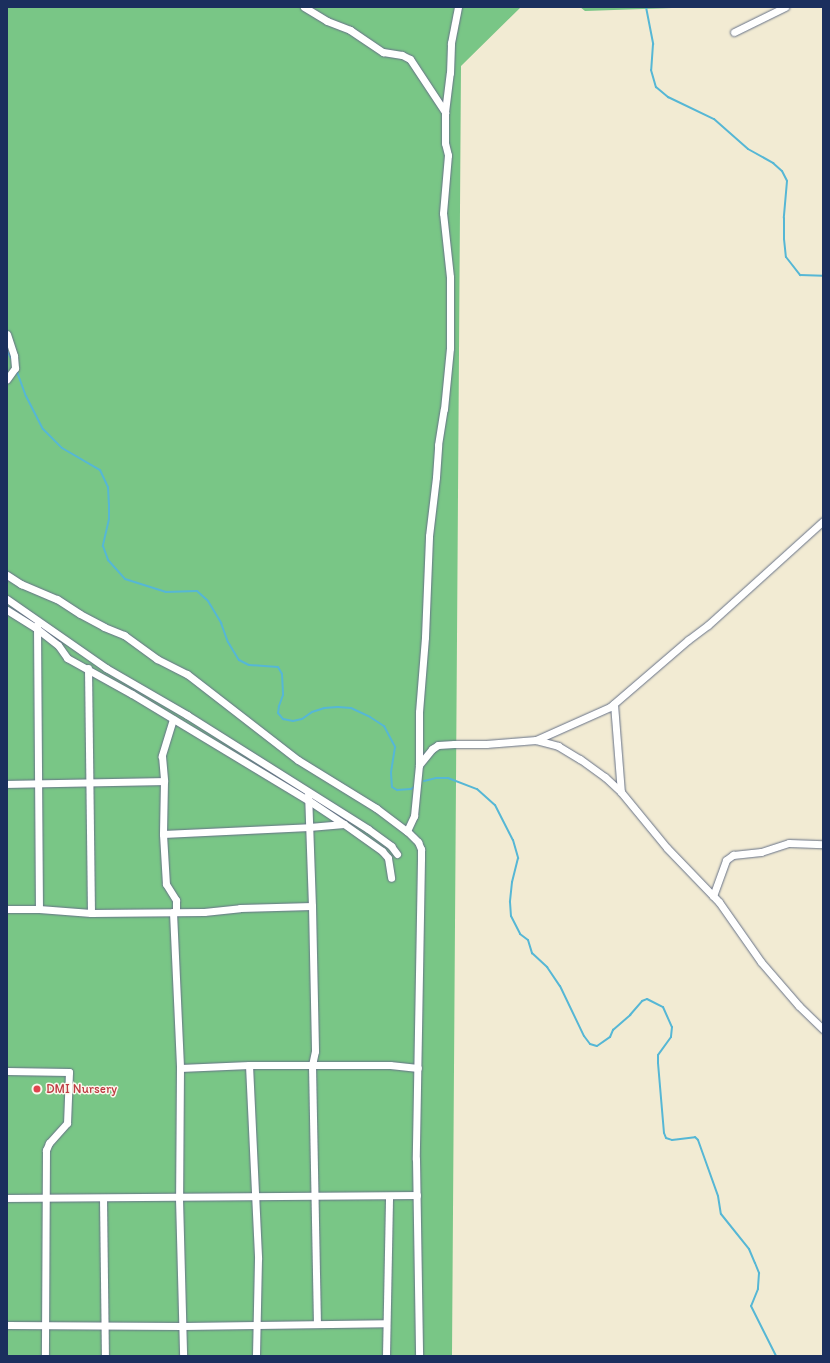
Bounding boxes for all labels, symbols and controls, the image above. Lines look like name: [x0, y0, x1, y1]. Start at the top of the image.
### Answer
place label: DMI Nursery: [46, 1081, 117, 1097]
marker: DMI Nursery: [31, 1083, 43, 1095]

